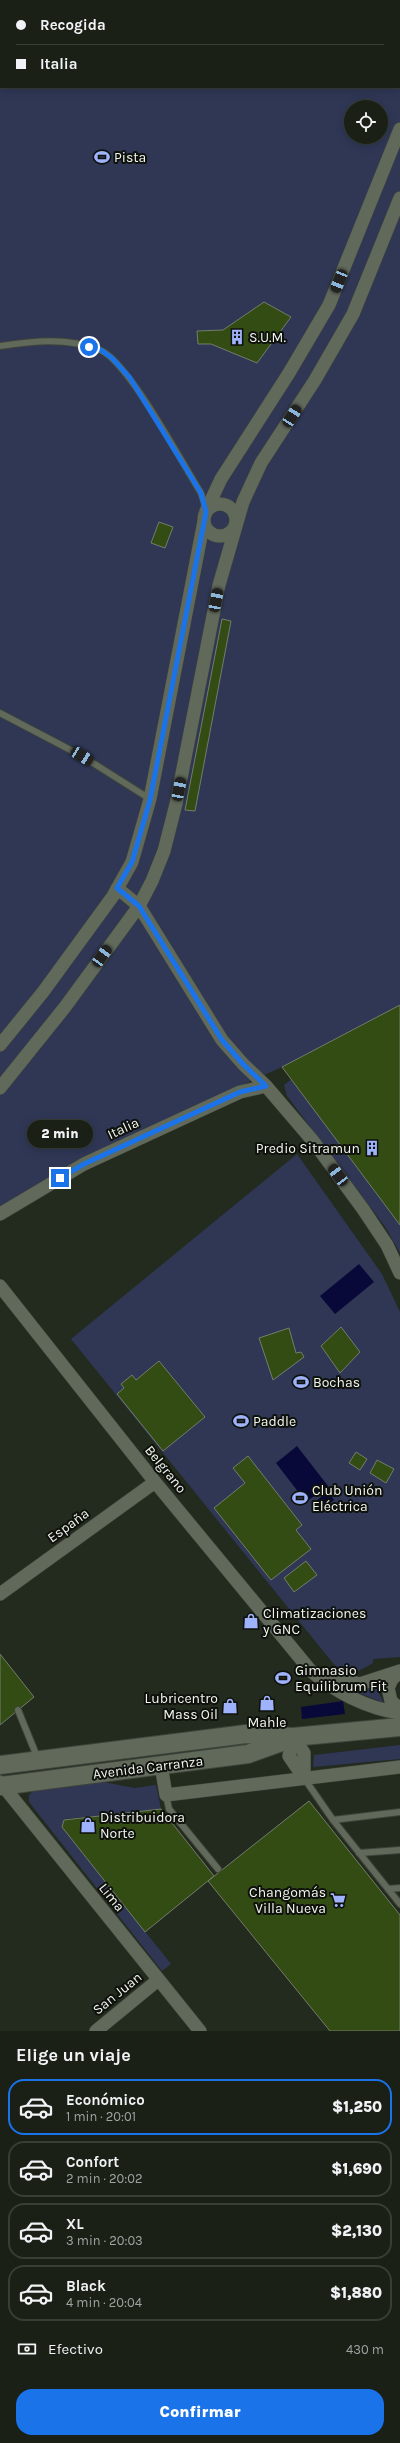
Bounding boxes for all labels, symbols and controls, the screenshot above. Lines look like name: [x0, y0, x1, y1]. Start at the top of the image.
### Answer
text: Recogida: [40, 16, 106, 34]
text: Italia: [40, 55, 78, 73]
map controls: [344, 100, 388, 144]
button: locate: [344, 100, 388, 144]
sports icon: Pista: [93, 148, 111, 166]
place label: Pista: [114, 149, 146, 166]
car: [329, 268, 349, 294]
building icon: S.U.M.: [228, 328, 246, 346]
place label: S.U.M.: [249, 329, 286, 346]
route start: [80, 338, 98, 356]
car: [280, 403, 304, 429]
car: [208, 587, 224, 613]
car: [69, 745, 95, 767]
car: [171, 776, 187, 802]
car: [90, 943, 114, 969]
street label: Italia: [105, 1114, 142, 1143]
callout: 2 min: [27, 1120, 93, 1148]
text: 2 min: [41, 1126, 79, 1141]
building icon: Predio Sitramun: [363, 1139, 381, 1157]
place label: Predio Sitramun: [256, 1140, 360, 1157]
car: [326, 1162, 350, 1188]
route end: [51, 1169, 69, 1187]
sports icon: Bochas: [292, 1373, 310, 1391]
place label: Bochas: [313, 1374, 360, 1391]
sports icon: Paddle: [232, 1412, 250, 1430]
place label: Paddle: [253, 1413, 296, 1430]
street label: Belgrano: [141, 1442, 190, 1497]
place label: Club Unión Eléctrica: [312, 1482, 382, 1515]
sports icon: Club Unión Eléctrica: [291, 1489, 309, 1507]
street label: España: [44, 1505, 92, 1546]
place label: Climatizaciones y GNC: [262, 1605, 366, 1638]
shop icon: Climatizaciones y GNC: [242, 1612, 260, 1630]
place label: Gimnasio Equilibrum Fit: [295, 1662, 387, 1695]
sports icon: Gimnasio Equilibrum Fit: [274, 1669, 292, 1687]
place label: Lubricentro Mass Oil: [145, 1690, 218, 1723]
shop icon: Mahle: [258, 1694, 276, 1712]
shop icon: Lubricentro Mass Oil: [221, 1697, 239, 1715]
place label: Mahle: [247, 1714, 287, 1731]
street label: Avenida Carranza: [92, 1752, 204, 1783]
place label: Distribuidora Norte: [100, 1809, 185, 1842]
shop icon: Distribuidora Norte: [79, 1816, 97, 1834]
street label: Lima: [95, 1880, 128, 1915]
place label: Changomás Villa Nueva: [249, 1884, 326, 1917]
supermarket icon: Changomás Villa Nueva: [329, 1891, 347, 1909]
street label: San Juan: [89, 1968, 145, 2018]
text: Elige un viaje: [16, 2044, 131, 2066]
icon: car: [18, 2089, 54, 2125]
text: Económico: [66, 2091, 145, 2109]
text: $1,250: [332, 2098, 382, 2116]
text: 1 min · 20:01: [66, 2109, 136, 2124]
icon: car: [18, 2151, 54, 2187]
text: Confort: [66, 2153, 119, 2171]
text: $1,690: [331, 2160, 382, 2178]
text: 2 min · 20:02: [66, 2171, 143, 2186]
icon: car: [18, 2213, 54, 2249]
text: XL: [66, 2215, 84, 2233]
text: $2,130: [331, 2222, 382, 2240]
text: 3 min · 20:03: [66, 2233, 143, 2248]
icon: car: [18, 2275, 54, 2311]
text: Black: [66, 2277, 106, 2295]
text: $1,880: [330, 2284, 382, 2302]
text: 4 min · 20:04: [66, 2295, 142, 2310]
icon: cash: [16, 2338, 38, 2360]
text: Efectivo: [48, 2340, 103, 2358]
text: 430 m: [346, 2342, 384, 2357]
button: Confirmar: [16, 2389, 384, 2435]

